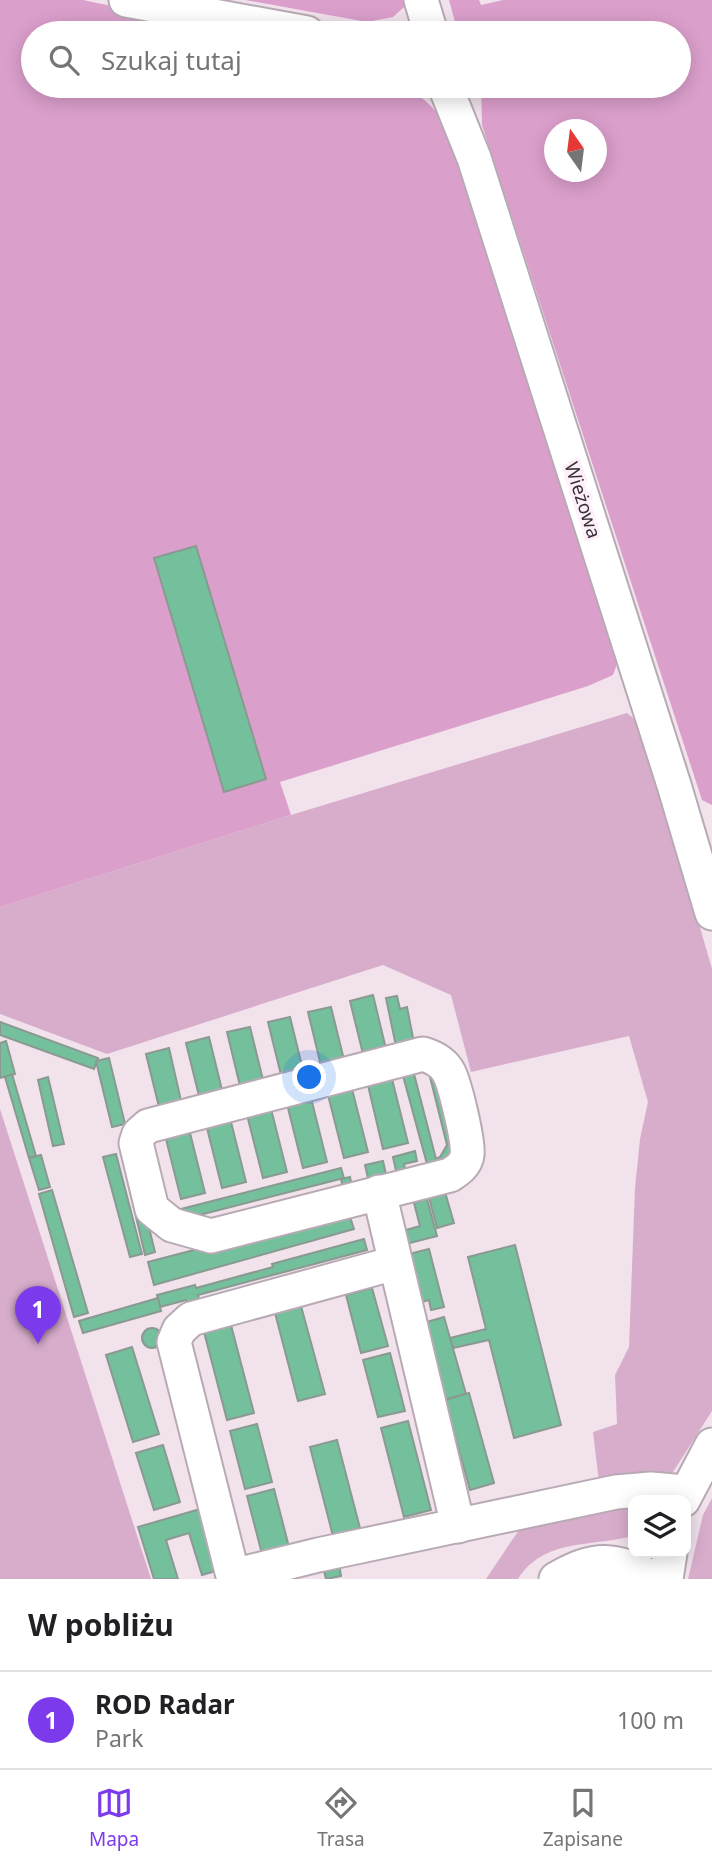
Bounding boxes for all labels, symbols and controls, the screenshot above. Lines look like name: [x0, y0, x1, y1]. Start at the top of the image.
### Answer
search box: [21, 21, 691, 98]
icon: search: [45, 41, 83, 79]
text: Szukaj tutaj: [101, 42, 242, 78]
north arrow: [544, 119, 607, 182]
street label: Wieżowa: [558, 459, 608, 541]
your location: [292, 1060, 326, 1094]
pin: 1: [15, 1286, 61, 1344]
map controls: [628, 1495, 691, 1558]
button: layers: [628, 1495, 691, 1558]
text: W pobliżu: [28, 1604, 174, 1645]
text: ROD Radar: [95, 1686, 235, 1722]
text: 1: [44, 1704, 58, 1736]
text: 100 m: [617, 1704, 684, 1736]
text: Park: [95, 1722, 144, 1754]
tab: Mapa: [89, 1784, 139, 1852]
tab: Trasa: [317, 1784, 365, 1852]
tab: Zapisane: [543, 1784, 623, 1852]

